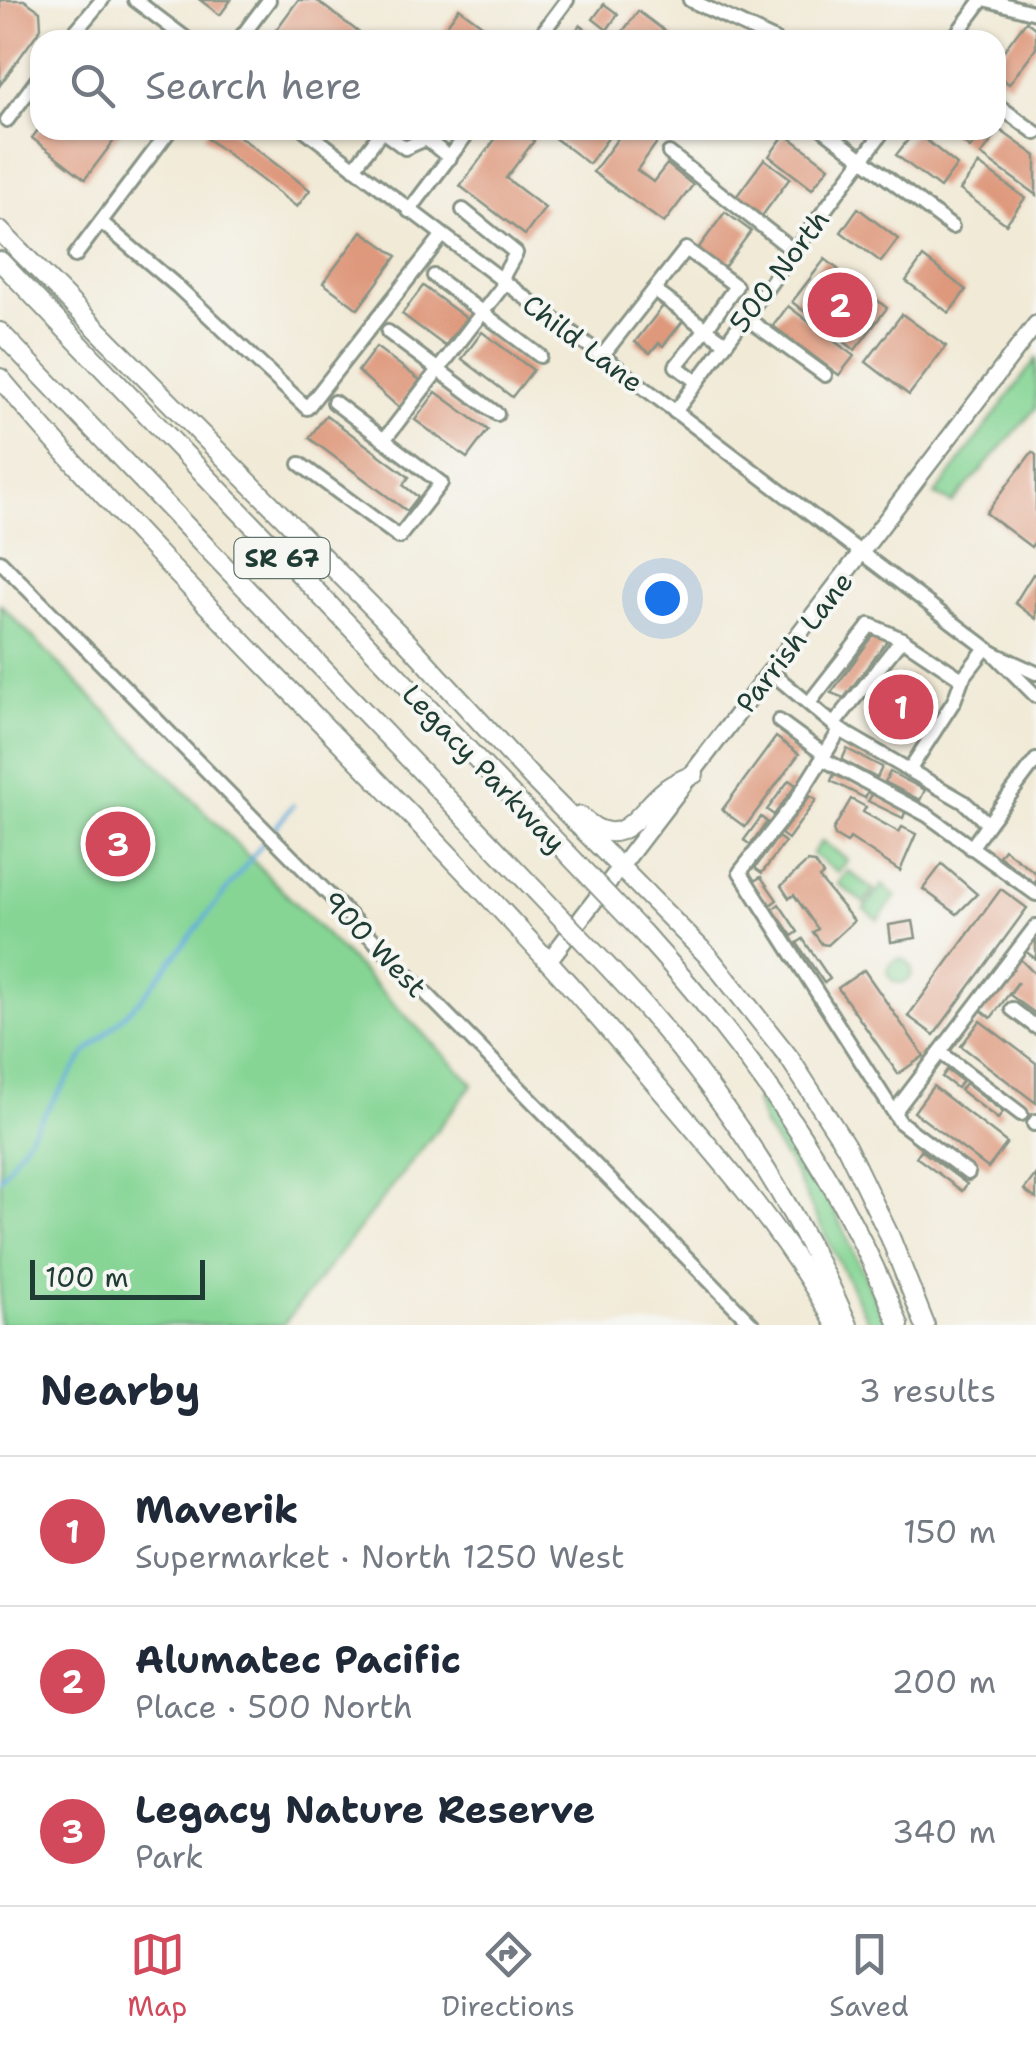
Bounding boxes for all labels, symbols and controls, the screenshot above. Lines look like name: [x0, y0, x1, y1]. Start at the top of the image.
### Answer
search box: [30, 30, 1006, 140]
icon: search: [65, 58, 120, 113]
text: Search here: [145, 60, 362, 111]
street label: 500 North: [720, 202, 838, 340]
pin: 2: [808, 268, 872, 342]
street label: Child Lane: [515, 285, 651, 401]
road number: SR 67: [234, 538, 330, 578]
street label: Parrish Lane: [727, 563, 861, 721]
your location: [637, 573, 688, 624]
pin: 1: [868, 670, 934, 744]
street label: Legacy Parkway: [394, 676, 574, 860]
pin: 3: [86, 806, 150, 882]
street label: 900 West: [315, 882, 435, 1006]
scale bar: [30, 1255, 205, 1300]
text: 100 m: [45, 1258, 129, 1296]
text: Nearby: [40, 1362, 200, 1418]
text: 3 results: [859, 1369, 996, 1412]
text: Maverik: [135, 1484, 299, 1535]
text: 1: [65, 1510, 80, 1553]
text: 150 m: [903, 1510, 996, 1553]
text: Supermarket · North 1250 West: [135, 1535, 625, 1578]
text: Alumatec Pacific: [135, 1634, 461, 1685]
text: 2: [61, 1660, 84, 1703]
text: 200 m: [892, 1660, 996, 1703]
text: Place · 500 North: [135, 1685, 413, 1728]
text: Legacy Nature Reserve: [135, 1784, 595, 1835]
text: 3: [61, 1810, 84, 1853]
text: 340 m: [892, 1810, 996, 1853]
text: Park: [135, 1835, 204, 1878]
tab: Map: [127, 1927, 187, 2025]
tab: Directions: [442, 1927, 575, 2025]
tab: Saved: [829, 1927, 909, 2025]

